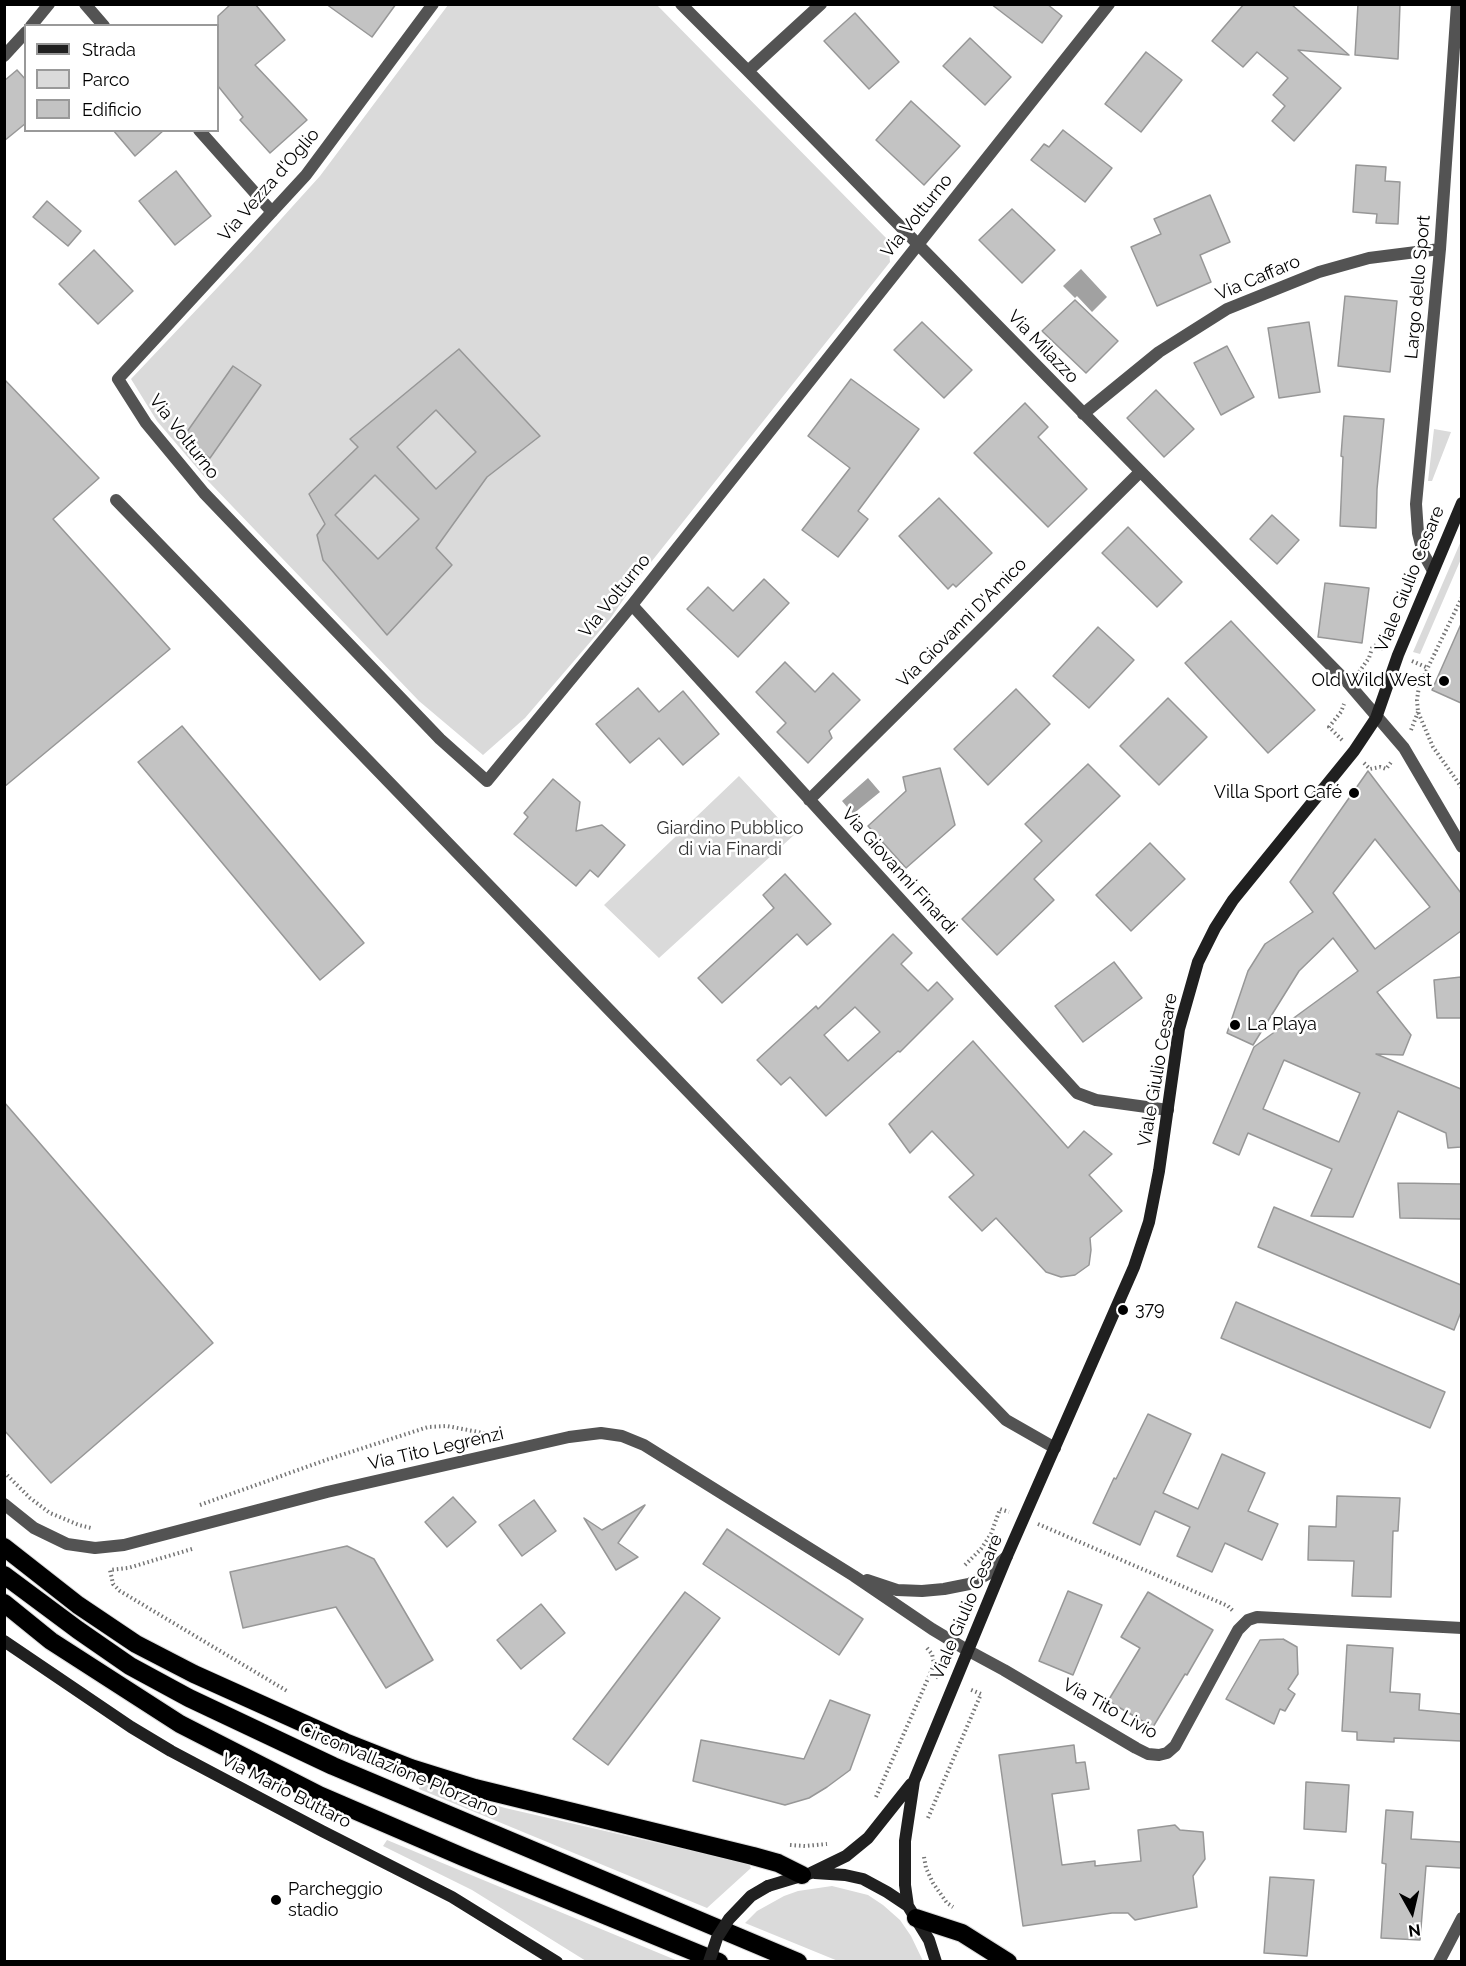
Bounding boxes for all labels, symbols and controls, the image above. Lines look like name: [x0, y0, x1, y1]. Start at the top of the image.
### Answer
legend: [24, 24, 219, 132]
text: Strada: [82, 39, 136, 60]
text: Parco: [82, 69, 129, 90]
text: Edificio: [82, 99, 141, 120]
street label: Via Vezza d'Oglio: [214, 124, 324, 246]
street label: Via Volturno: [877, 170, 957, 262]
street label: Largo dello Sport: [1401, 214, 1435, 360]
street label: Via Caffaro: [1213, 251, 1303, 305]
street label: Via Milazzo: [1003, 306, 1083, 388]
street label: Via Volturno: [144, 390, 224, 484]
street label: Viale Giulio Cesare: [1371, 503, 1449, 655]
street label: Via Volturno: [575, 550, 655, 642]
street label: Via Giovanni D'Amico: [893, 554, 1031, 692]
place label: Old Wild West: [1311, 670, 1432, 692]
marker: Old Wild West: [1437, 674, 1451, 688]
place label: Villa Sport Café: [1214, 782, 1342, 804]
marker: Villa Sport Café: [1347, 786, 1361, 800]
street label: Via Giovanni Finardi: [837, 803, 961, 939]
park label: Giardino Pubblico di via Finardi: [656, 818, 804, 860]
street label: Viale Giulio Cesare: [1134, 991, 1182, 1149]
place label: La Playa: [1247, 1014, 1317, 1036]
marker: La Playa: [1228, 1018, 1242, 1032]
place label: 379: [1135, 1299, 1165, 1321]
marker: 379: [1116, 1303, 1130, 1317]
street label: Via Tito Legrenzi: [366, 1423, 506, 1475]
street label: Viale Giulio Cesare: [927, 1531, 1007, 1683]
street label: Via Tito Livio: [1059, 1674, 1161, 1744]
street label: Circonvallazione Plorzano: [296, 1718, 502, 1822]
street label: Via Mario Buttaro: [217, 1749, 355, 1833]
place label: Parcheggio stadio: [288, 1879, 383, 1922]
north arrow: [1382, 1882, 1442, 1942]
marker: Parcheggio stadio: [269, 1893, 283, 1907]
text: N: [1407, 1920, 1422, 1941]

